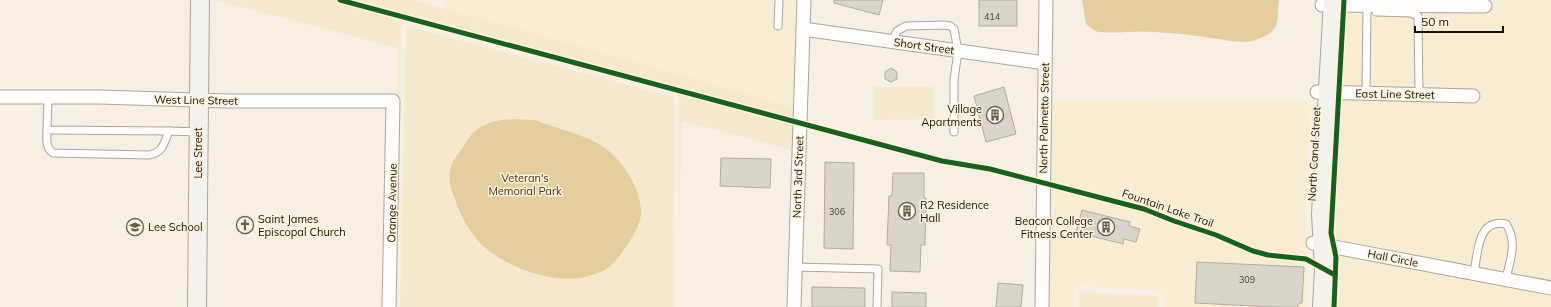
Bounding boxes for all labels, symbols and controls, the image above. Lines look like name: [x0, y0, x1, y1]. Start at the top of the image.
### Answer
scale bar: [1415, 8, 1503, 34]
house number: 414: [984, 11, 1001, 22]
text: 50 m: [1421, 14, 1449, 29]
street label: Short Street: [893, 35, 955, 57]
street label: North Palmetto Street: [1036, 62, 1052, 174]
street label: East Line Street: [1355, 86, 1435, 102]
street label: West Line Street: [154, 92, 238, 108]
place label: Village Apartments: [921, 102, 982, 129]
building icon: Village Apartments: [985, 105, 1005, 125]
street label: North Canal Street: [1305, 106, 1323, 202]
street label: Lee Street: [191, 127, 205, 179]
street label: North 3rd Street: [790, 135, 806, 218]
street label: Orange Avenue: [384, 163, 400, 243]
park label: Veteran's Memorial Park: [488, 171, 562, 198]
street label: Fountain Lake Trail: [1120, 186, 1216, 230]
place label: R2 Residence Hall: [920, 198, 989, 225]
building icon: R2 Residence Hall: [897, 201, 917, 221]
house number: 306: [829, 206, 845, 217]
place label: Saint James Episcopal Church: [258, 212, 346, 239]
place label: Beacon College Fitness Center: [1015, 214, 1093, 241]
church icon: Saint James Episcopal Church: [235, 215, 255, 235]
school or university icon: Lee School: [125, 217, 145, 237]
building icon: Beacon College Fitness Center: [1096, 217, 1116, 237]
place label: Lee School: [148, 220, 203, 234]
street label: Hall Circle: [1367, 246, 1419, 270]
house number: 309: [1239, 274, 1255, 285]

